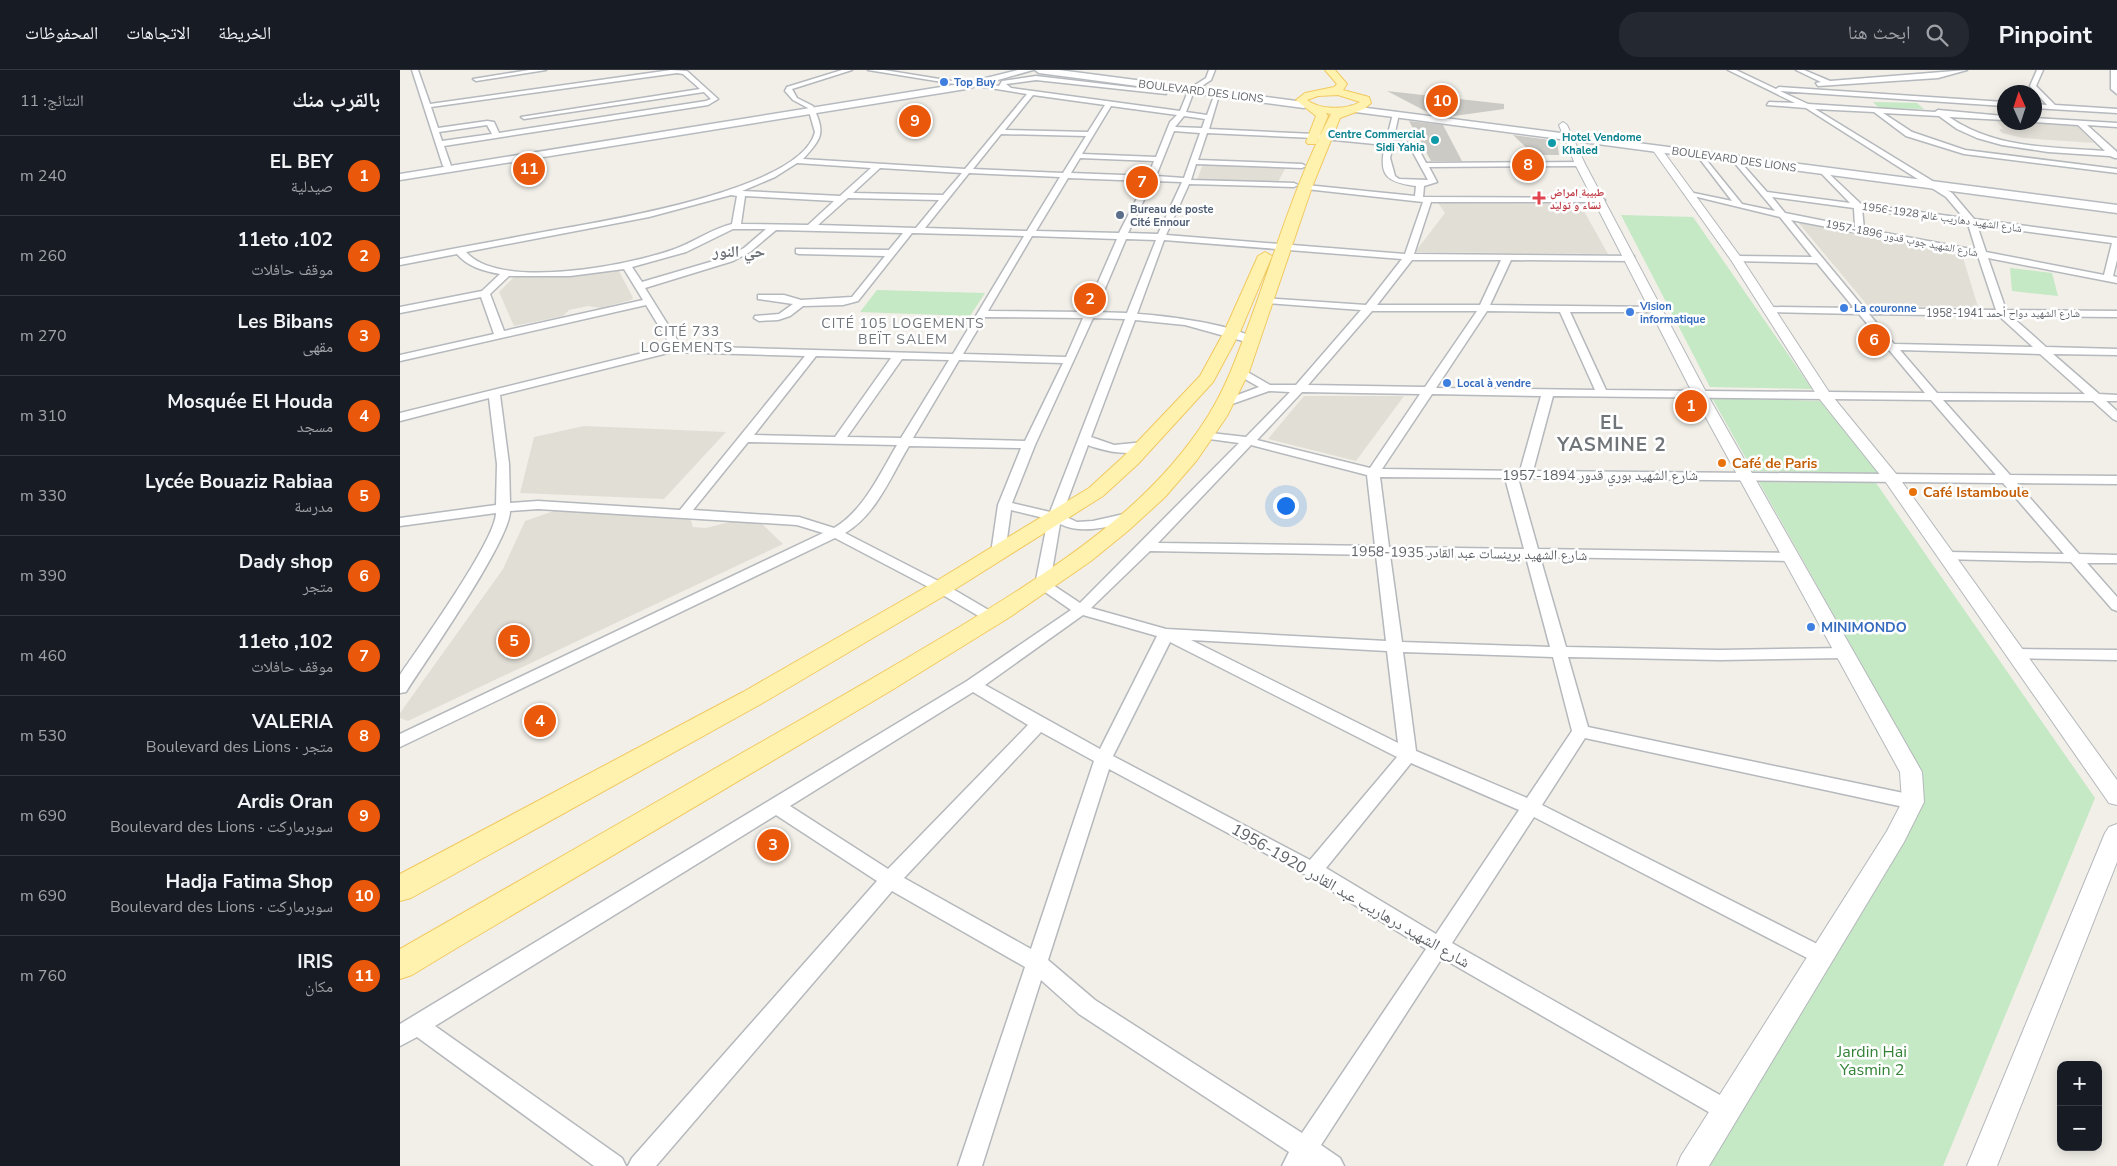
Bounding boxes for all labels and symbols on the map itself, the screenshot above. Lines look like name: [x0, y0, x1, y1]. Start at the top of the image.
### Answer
place label: Top Buy: [954, 75, 996, 90]
marker: Top Buy: [938, 76, 950, 88]
street label: BOULEVARD DES LIONS: [1138, 76, 1264, 107]
pin: 10: [1426, 82, 1458, 120]
north arrow: [1997, 85, 2042, 130]
pin: 9: [899, 102, 931, 140]
place label: Centre Commercial Sidi Yahia: [1328, 127, 1425, 155]
place label: Hotel Vendome Khaled: [1562, 130, 1642, 158]
marker: Centre Commercial Sidi Yahia: [1429, 134, 1441, 146]
marker: Hotel Vendome Khaled: [1546, 137, 1558, 149]
street label: BOULEVARD DES LIONS: [1671, 143, 1797, 176]
pin: 8: [1512, 146, 1544, 184]
pin: 11: [513, 150, 545, 188]
pin: 7: [1126, 163, 1158, 201]
place label: طبيبة امراض نساء و توليد: [1550, 185, 1605, 213]
marker: طبيبة امراض نساء و توليد: [1532, 191, 1546, 205]
street label: شارع الشهيد دهاريب غالم 1928-1956: [1861, 199, 2023, 236]
place label: Bureau de poste Cité Ennour: [1130, 202, 1213, 230]
marker: Bureau de poste Cité Ennour: [1114, 209, 1126, 221]
street label: شارع الشهيد جوب قدور 1896-1957: [1824, 216, 1980, 261]
district label: حي النور: [712, 241, 765, 264]
pin: 2: [1074, 280, 1106, 318]
place label: Vision informatique: [1639, 299, 1705, 327]
place label: La couronne: [1854, 301, 1916, 316]
marker: La couronne: [1838, 302, 1850, 314]
marker: Vision informatique: [1624, 306, 1636, 318]
street label: شارع الشهيد دواح أحمد 1941-1958: [1926, 306, 2080, 321]
district label: CITÉ 105 LOGEMENTS BEÏT SALEM: [821, 314, 985, 349]
pin: 6: [1858, 321, 1890, 359]
district label: CITÉ 733 LOGEMENTS: [641, 322, 733, 357]
place label: Local à vendre: [1457, 376, 1531, 391]
marker: Local à vendre: [1441, 377, 1453, 389]
pin: 1: [1675, 387, 1707, 425]
district label: EL YASMINE 2: [1556, 410, 1667, 458]
place label: Café de Paris: [1732, 454, 1817, 473]
marker: Café de Paris: [1716, 457, 1728, 469]
street label: شارع الشهيد بوري قدور 1894-1957: [1502, 466, 1698, 487]
place label: Café Istamboule: [1923, 483, 2029, 502]
marker: Café Istamboule: [1907, 486, 1919, 498]
your location: [1273, 493, 1299, 519]
street label: شارع الشهيد برينسات عبد القادر 1935-1958: [1351, 542, 1587, 565]
place label: MINIMONDO: [1821, 618, 1907, 637]
marker: MINIMONDO: [1805, 621, 1817, 633]
pin: 5: [498, 622, 530, 660]
pin: 4: [524, 702, 556, 740]
street label: شارع الشهيد درهاريب عبد القادر 1920-1956: [1227, 818, 1474, 973]
pin: 3: [757, 826, 789, 864]
park label: Jardin Hai Yasmin 2: [1836, 1041, 1907, 1081]

